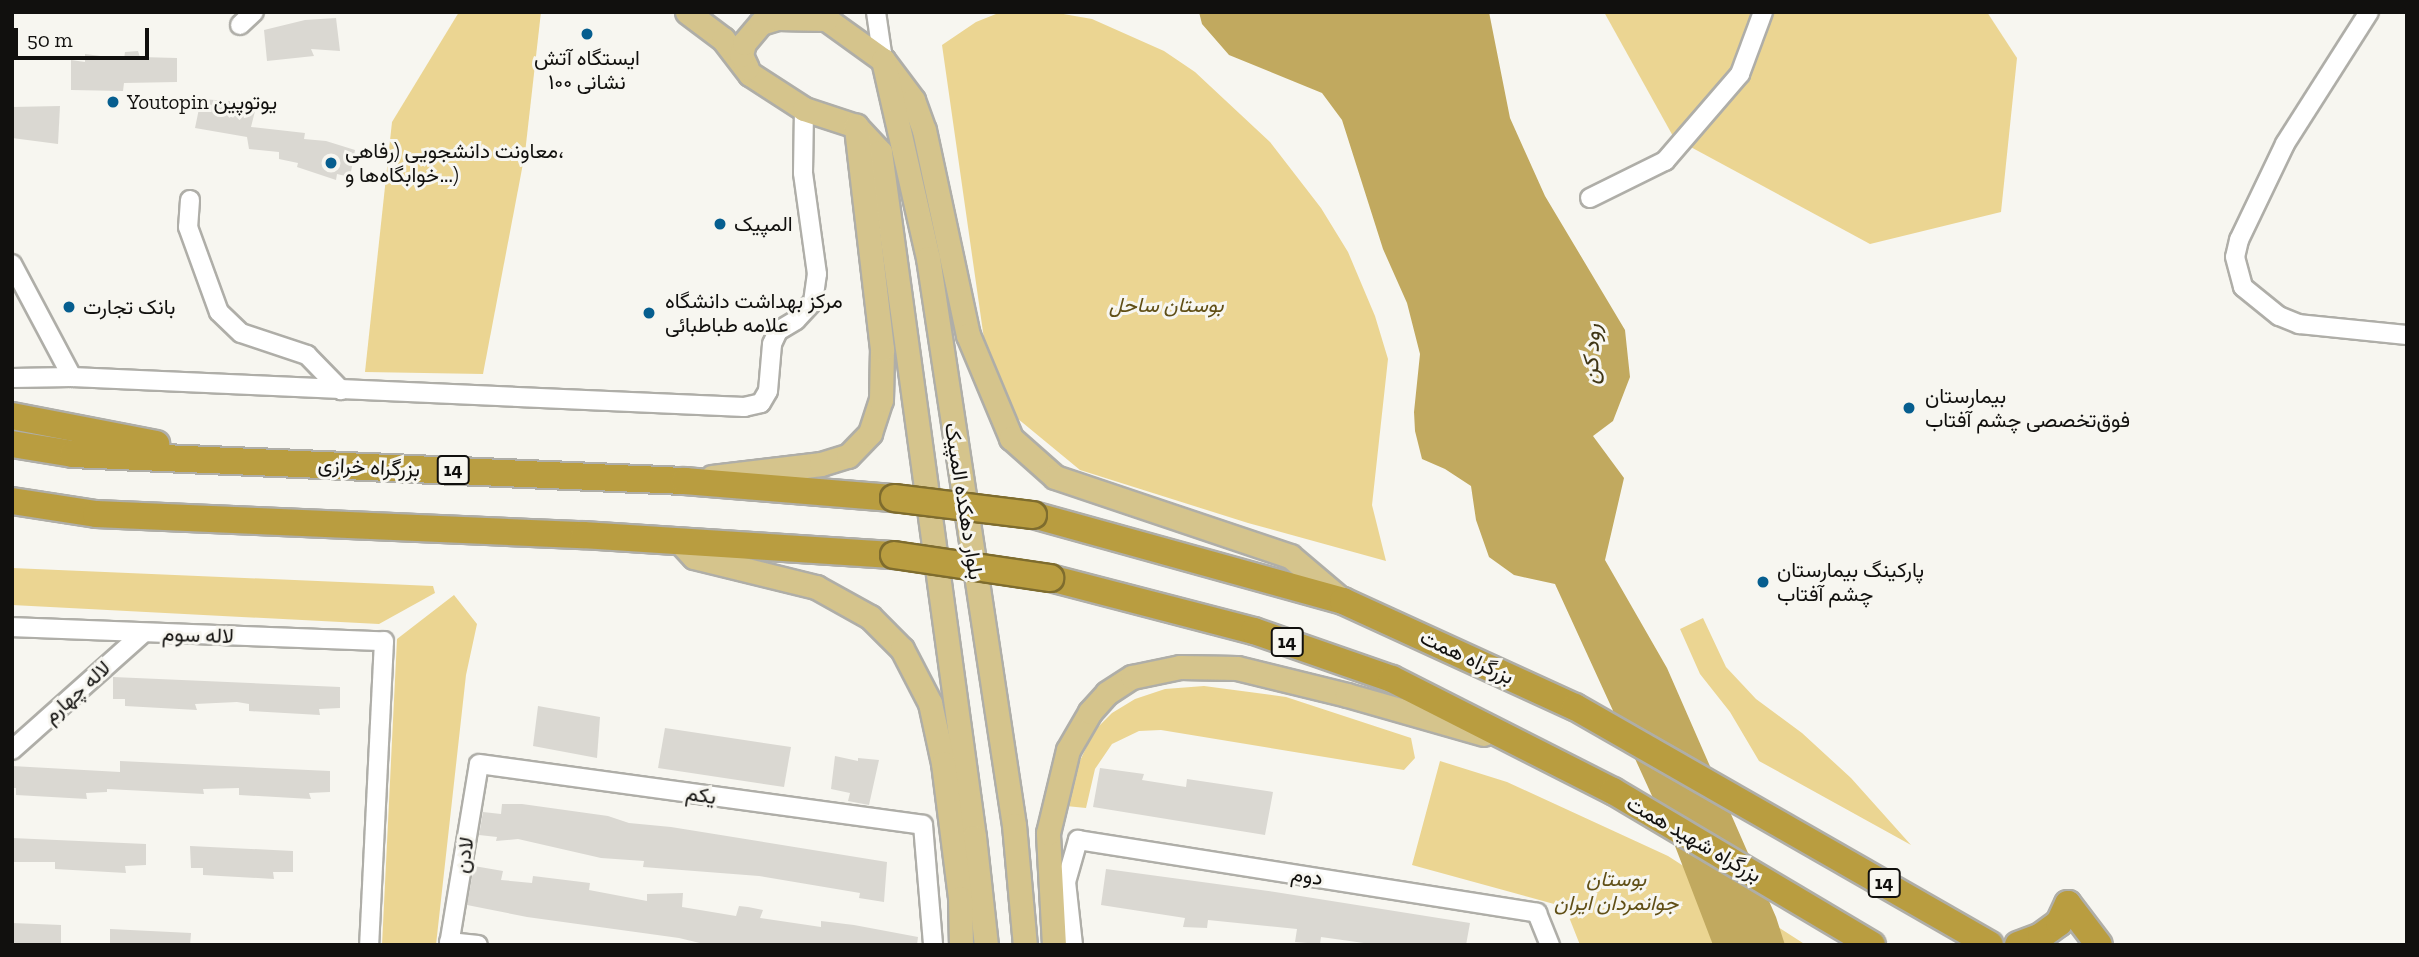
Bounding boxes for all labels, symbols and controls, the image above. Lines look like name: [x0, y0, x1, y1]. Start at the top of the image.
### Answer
scale bar: [18, 14, 152, 58]
marker: ایستگاه آتش نشانی ۱۰۰: [579, 26, 595, 42]
text: 50 m: [27, 27, 73, 52]
place label: ایستگاه آتش نشانی ۱۰۰: [534, 45, 640, 95]
place label: Youtopin یوتوپین: [127, 89, 277, 115]
marker: Youtopin یوتوپین: [105, 94, 121, 110]
place label: معاونت دانشجویی (رفاهی، خوابگاه‌ها و...): [345, 138, 564, 188]
marker: معاونت دانشجویی (رفاهی، خوابگاه‌ها و...): [323, 155, 339, 171]
place label: المپیک: [734, 211, 793, 237]
marker: المپیک: [712, 216, 728, 232]
place label: مرکز بهداشت دانشگاه علامه طباطبائی: [665, 288, 843, 338]
park label: بوستان ساحل: [1109, 292, 1223, 318]
place label: بانک تجارت: [83, 294, 175, 320]
marker: بانک تجارت: [61, 299, 77, 315]
marker: مرکز بهداشت دانشگاه علامه طباطبائی: [639, 303, 659, 323]
water label: رود کن: [1576, 323, 1606, 385]
place label: بیمارستان فوق‌تخصصی چشم آفتاب: [1925, 383, 2130, 433]
marker: بیمارستان فوق‌تخصصی چشم آفتاب: [1899, 398, 1919, 418]
street label: بلوار دهکده المپیک: [939, 421, 989, 581]
street label: بزرگراه خرازی: [317, 452, 421, 482]
road number: 14: [435, 454, 470, 485]
place label: پاركينگ بيمارستان چشم آفتاب: [1777, 557, 1924, 607]
marker: پاركينگ بيمارستان چشم آفتاب: [1755, 574, 1771, 590]
street label: لاله سوم: [162, 621, 234, 649]
street label: بزرگراه همت: [1416, 624, 1518, 690]
road number: 14: [1270, 626, 1304, 657]
street label: لاله چهارم: [38, 655, 116, 729]
street label: یکم: [684, 780, 718, 810]
street label: بزرگراه شهید همت: [1622, 790, 1766, 888]
street label: لادن: [448, 835, 480, 875]
street label: دوم: [1289, 861, 1325, 891]
park label: بوستان جوانمردان ایران: [1554, 866, 1678, 916]
road number: 14: [1867, 868, 1902, 898]

